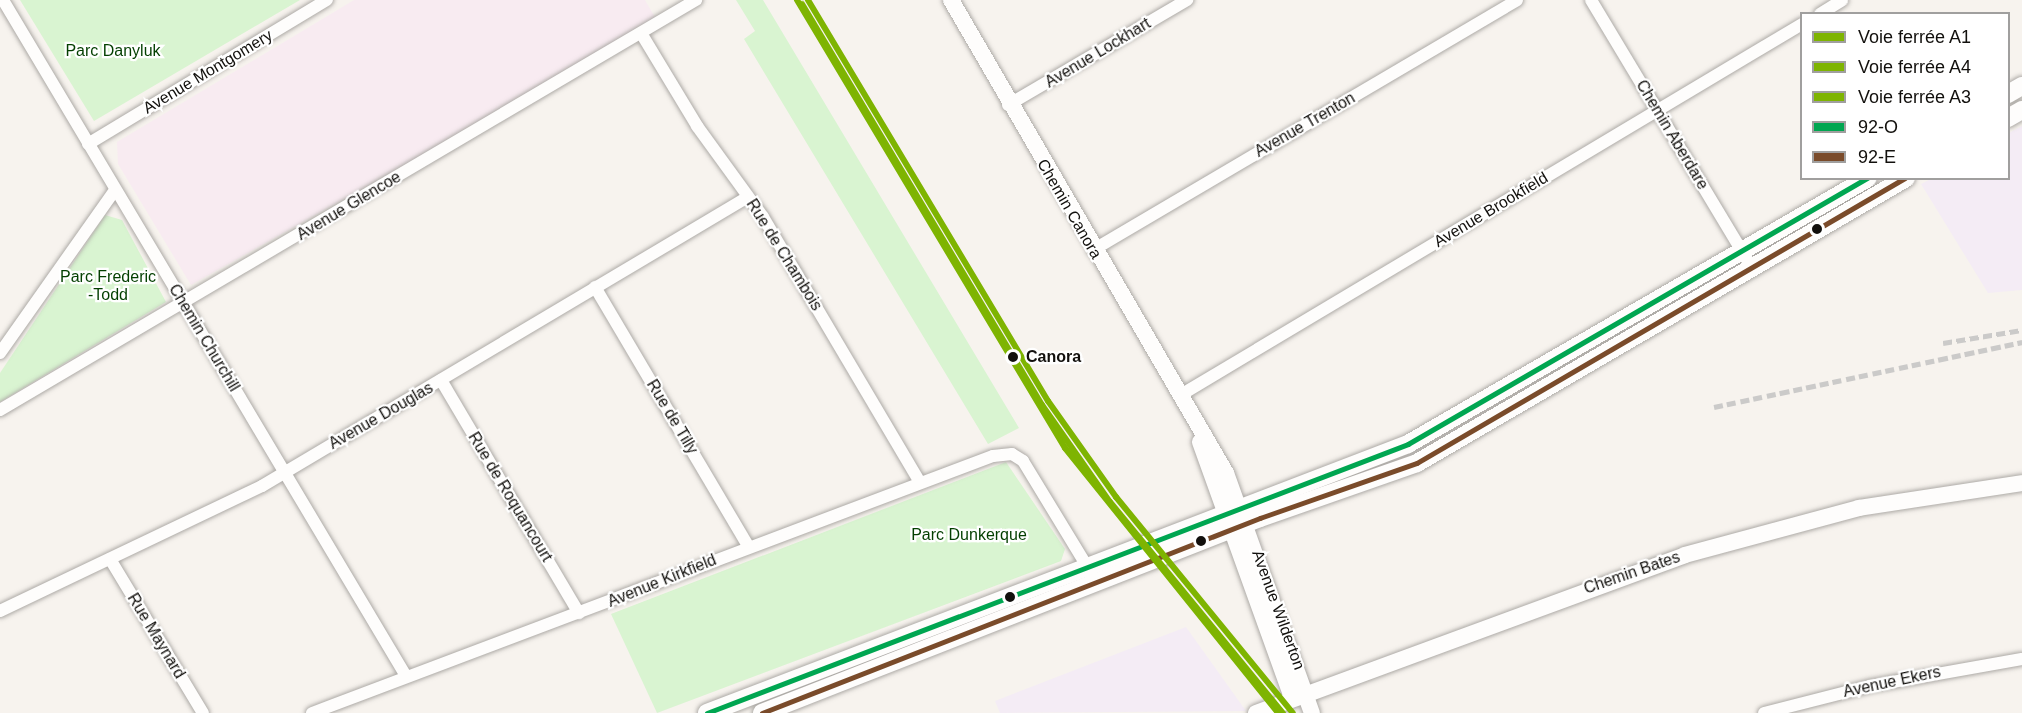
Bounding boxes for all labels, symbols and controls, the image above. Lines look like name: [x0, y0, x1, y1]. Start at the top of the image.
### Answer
legend: [1800, 12, 2010, 180]
street label: Avenue Lockhart: [1042, 14, 1154, 92]
street label: Avenue Montgomery: [140, 26, 276, 118]
text: Voie ferrée A1: [1858, 27, 1971, 47]
park label: Parc Danyluk: [65, 41, 161, 61]
text: Voie ferrée A4: [1858, 57, 1971, 77]
street label: Chemin Aberdare: [1631, 76, 1713, 194]
text: Voie ferrée A3: [1858, 87, 1971, 107]
street label: Avenue Trenton: [1251, 88, 1359, 162]
text: 92-O: [1858, 117, 1898, 137]
text: 92-E: [1858, 147, 1896, 167]
street label: Chemin Canora: [1033, 156, 1105, 262]
street label: Avenue Glencoe: [293, 167, 405, 245]
street label: Avenue Brookfield: [1431, 168, 1551, 252]
street label: Rue de Chambois: [742, 196, 826, 314]
unlabelled marker: [1811, 223, 1823, 235]
park label: Parc Frederic -Todd: [60, 267, 156, 305]
street label: Chemin Churchill: [164, 281, 244, 395]
place label: Canora: [1026, 347, 1081, 367]
marker: Canora: [1004, 348, 1022, 366]
street label: Rue de Tilly: [642, 376, 702, 458]
street label: Avenue Douglas: [325, 378, 437, 454]
street label: Rue de Roquancourt: [464, 429, 556, 565]
park label: Parc Dunkerque: [911, 525, 1027, 545]
unlabelled marker: [1195, 535, 1207, 547]
street label: Avenue Wilderton: [1247, 548, 1309, 672]
street label: Chemin Bates: [1581, 548, 1683, 598]
street label: Avenue Kirkfield: [605, 550, 719, 612]
street label: Rue Maynard: [123, 590, 189, 682]
unlabelled marker: [1004, 591, 1016, 603]
street label: Avenue Ekers: [1841, 662, 1943, 702]

